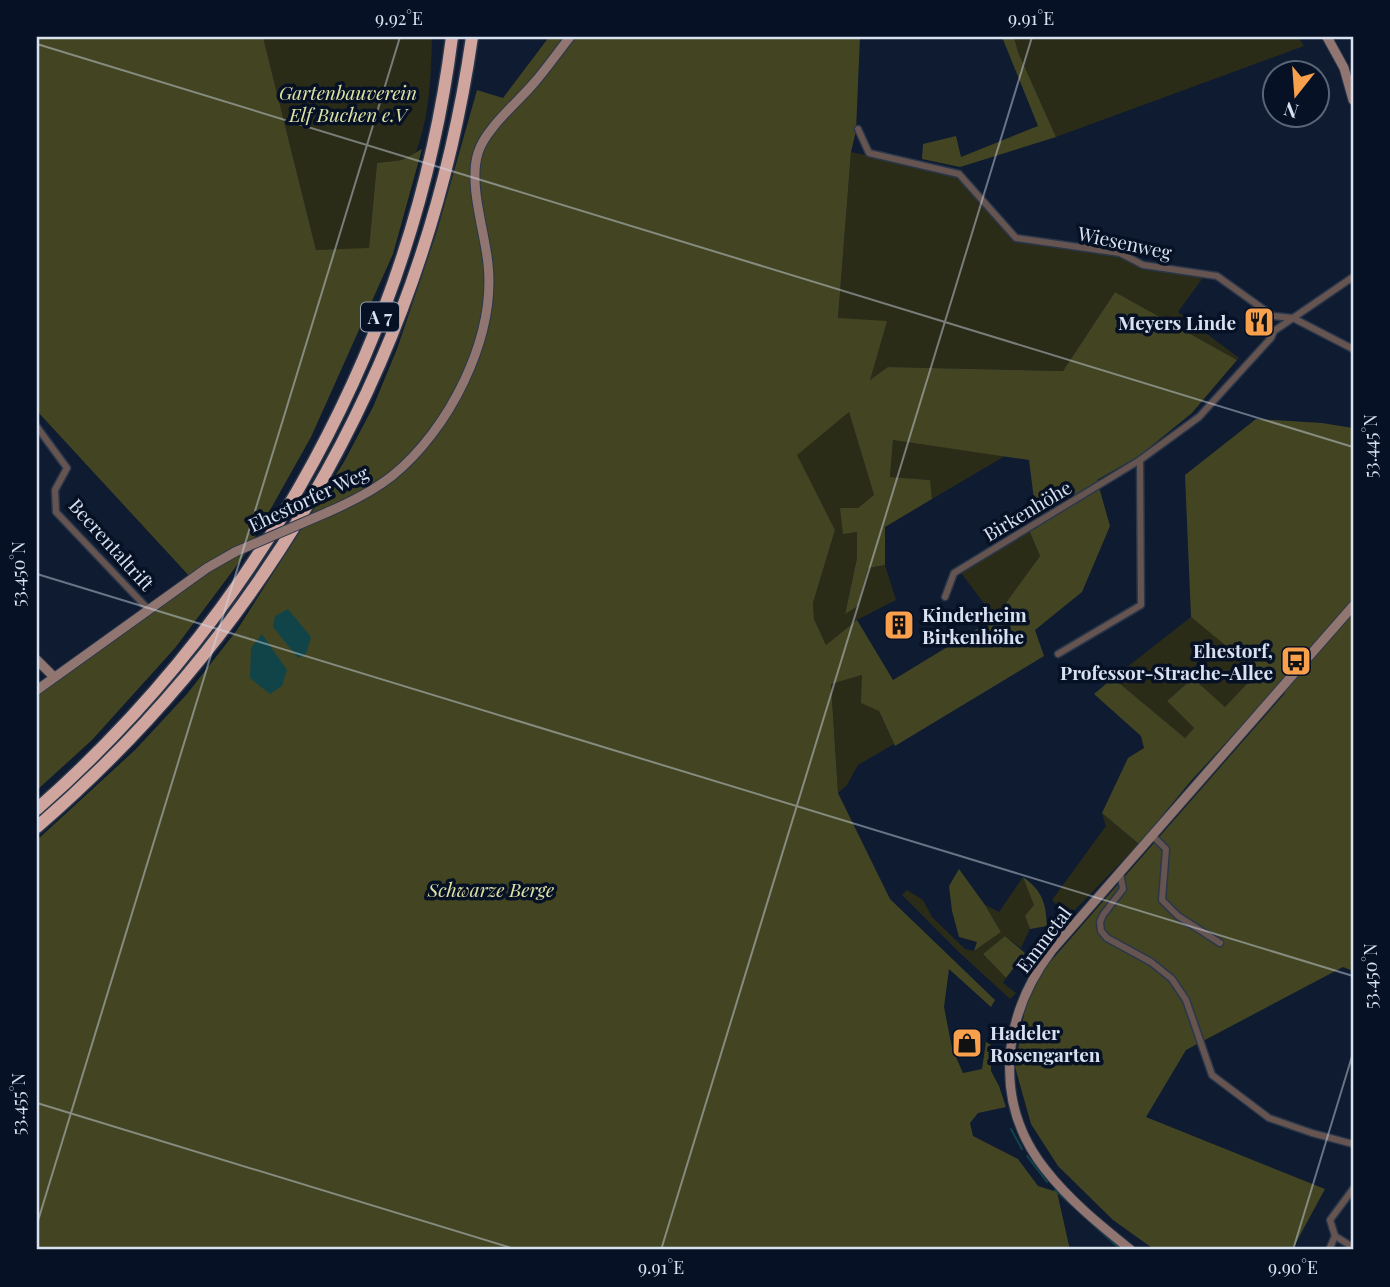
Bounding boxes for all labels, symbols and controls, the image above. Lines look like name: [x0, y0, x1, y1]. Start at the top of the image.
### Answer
text: 9.92°E: [375, 6, 423, 30]
text: 9.91°E: [1008, 6, 1054, 30]
north arrow: [1260, 60, 1330, 130]
park label: Gartenbauverein Elf Buchen e.V: [279, 79, 417, 127]
text: N: [1280, 97, 1301, 126]
street label: Wiesenweg: [1075, 219, 1174, 265]
road number: A 7: [361, 302, 399, 332]
restaurant icon: Meyers Linde: [1242, 305, 1276, 339]
place label: Meyers Linde: [1118, 309, 1236, 335]
text: 53.445°N: [1358, 414, 1382, 478]
street label: Ehestorfer Weg: [244, 459, 372, 537]
street label: Birkenhöhe: [978, 474, 1076, 546]
street label: Beerentaltrift: [64, 492, 160, 596]
text: 53.450°N: [6, 541, 30, 607]
place label: Kinderheim Birkenhöhe: [922, 601, 1027, 649]
building icon: Kinderheim Birkenhöhe: [882, 608, 916, 642]
place label: Ehestorf, Professor-Strache-Allee: [1060, 637, 1273, 685]
bus stop icon: Ehestorf, Professor-Strache-Allee: [1279, 644, 1313, 678]
park label: Schwarze Berge: [427, 876, 554, 902]
street label: Emmetal: [1010, 900, 1077, 977]
text: 53.450°N: [1358, 943, 1382, 1009]
place label: Hadeler Rosengarten: [990, 1019, 1101, 1067]
shop icon: Hadeler Rosengarten: [950, 1026, 984, 1060]
text: 53.455°N: [6, 1072, 30, 1135]
text: 9.91°E: [638, 1255, 684, 1279]
text: 9.90°E: [1268, 1255, 1318, 1279]

